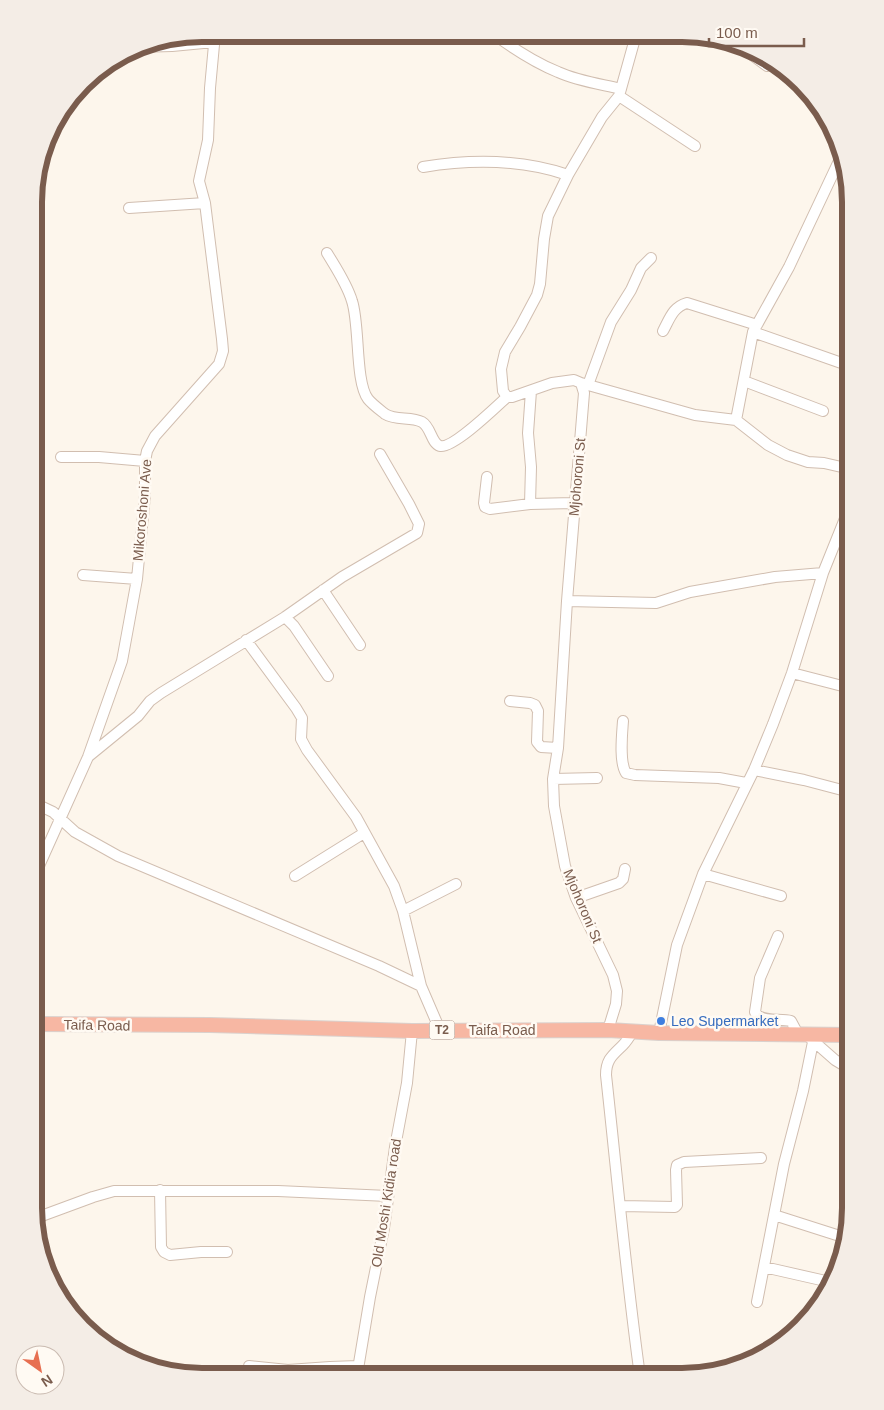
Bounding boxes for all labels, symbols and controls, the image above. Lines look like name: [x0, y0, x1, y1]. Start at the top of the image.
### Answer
scale bar: [709, 15, 804, 47]
text: 100 m: [716, 24, 758, 41]
street label: Mjohoroni St: [566, 437, 588, 517]
street label: Mikoroshoni Ave: [130, 458, 154, 562]
street label: Mjohoroni St: [560, 867, 606, 945]
place label: Leo Supermarket: [671, 1013, 779, 1029]
marker: Leo Supermarket: [655, 1015, 667, 1027]
street label: Taifa Road: [63, 1016, 131, 1034]
road number: T2: [430, 1020, 454, 1040]
street label: Taifa Road: [469, 1022, 535, 1038]
street label: Old Moshi Kidia road: [368, 1138, 404, 1268]
north arrow: [15, 1345, 65, 1395]
text: N: [38, 1371, 56, 1390]

